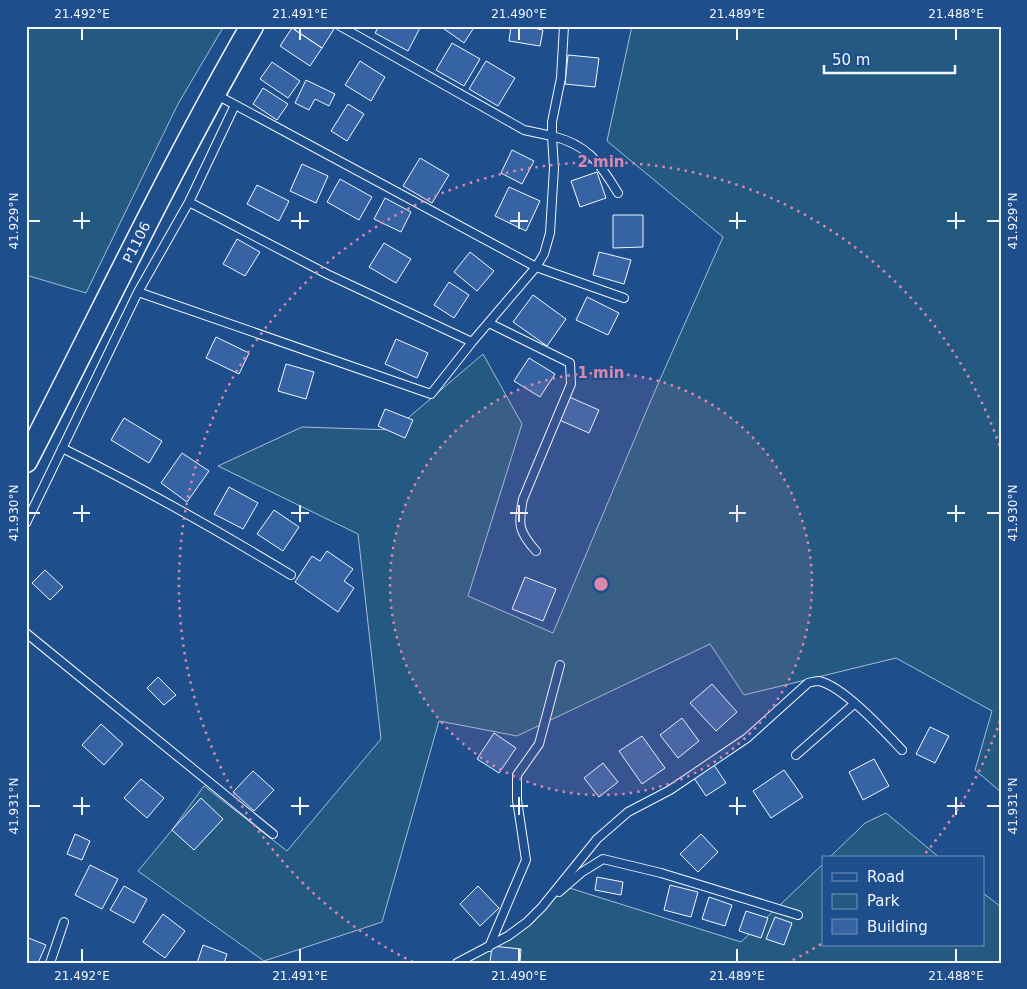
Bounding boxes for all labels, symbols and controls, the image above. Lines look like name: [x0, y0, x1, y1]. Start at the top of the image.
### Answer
text: 21.492°E: [54, 7, 110, 21]
text: 21.491°E: [272, 7, 328, 21]
text: 21.490°E: [491, 7, 547, 21]
text: 21.489°E: [709, 7, 765, 21]
text: 21.488°E: [928, 7, 984, 21]
scale bar: [824, 42, 956, 74]
text: 50 m: [832, 51, 870, 69]
text: 2 min: [577, 153, 625, 171]
text: 41.929°N: [7, 193, 21, 249]
text: 41.929°N: [1006, 193, 1020, 249]
street label: P1106: [119, 219, 154, 266]
text: 1 min: [577, 364, 625, 382]
text: 41.930°N: [7, 485, 21, 541]
text: 41.930°N: [1006, 485, 1020, 541]
centre of rings: [592, 575, 610, 593]
text: 41.931°N: [7, 778, 21, 834]
text: 41.931°N: [1006, 778, 1020, 834]
legend: [822, 856, 984, 946]
text: Road: [867, 868, 905, 886]
text: Park: [867, 892, 900, 910]
text: Building: [867, 918, 928, 936]
text: 21.492°E: [54, 969, 110, 983]
text: 21.491°E: [272, 969, 328, 983]
text: 21.490°E: [491, 969, 547, 983]
text: 21.489°E: [709, 969, 765, 983]
text: 21.488°E: [928, 969, 984, 983]

